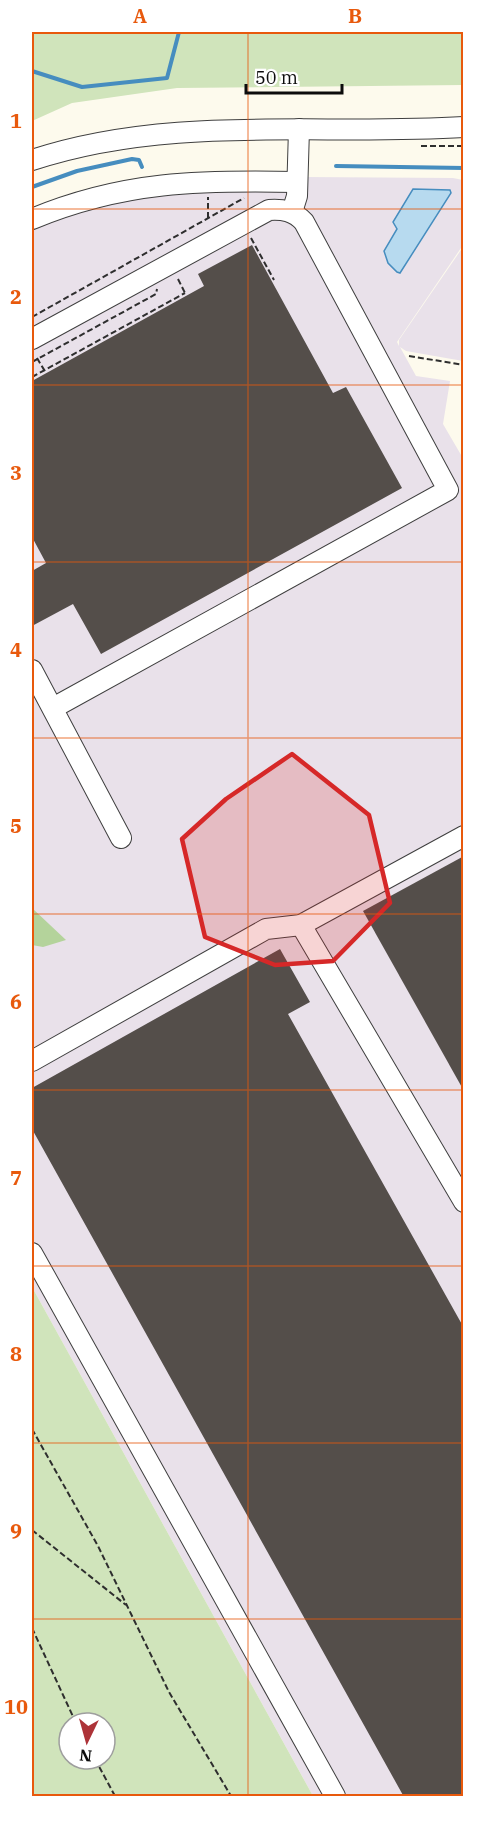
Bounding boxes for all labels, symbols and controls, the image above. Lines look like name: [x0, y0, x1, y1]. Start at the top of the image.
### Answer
text: A: [133, 2, 147, 29]
text: B: [348, 2, 362, 29]
scale bar: [246, 57, 342, 95]
text: 50 m: [255, 66, 298, 89]
text: 1: [10, 107, 22, 134]
text: 2: [10, 283, 22, 310]
text: 3: [10, 459, 22, 486]
text: 4: [10, 636, 22, 663]
text: 5: [10, 812, 22, 839]
text: 6: [10, 988, 22, 1015]
text: 7: [10, 1164, 22, 1191]
text: 8: [10, 1340, 22, 1367]
text: 9: [10, 1517, 22, 1544]
text: 10: [4, 1693, 28, 1720]
north arrow: [57, 1711, 117, 1771]
text: N: [79, 1745, 93, 1766]

